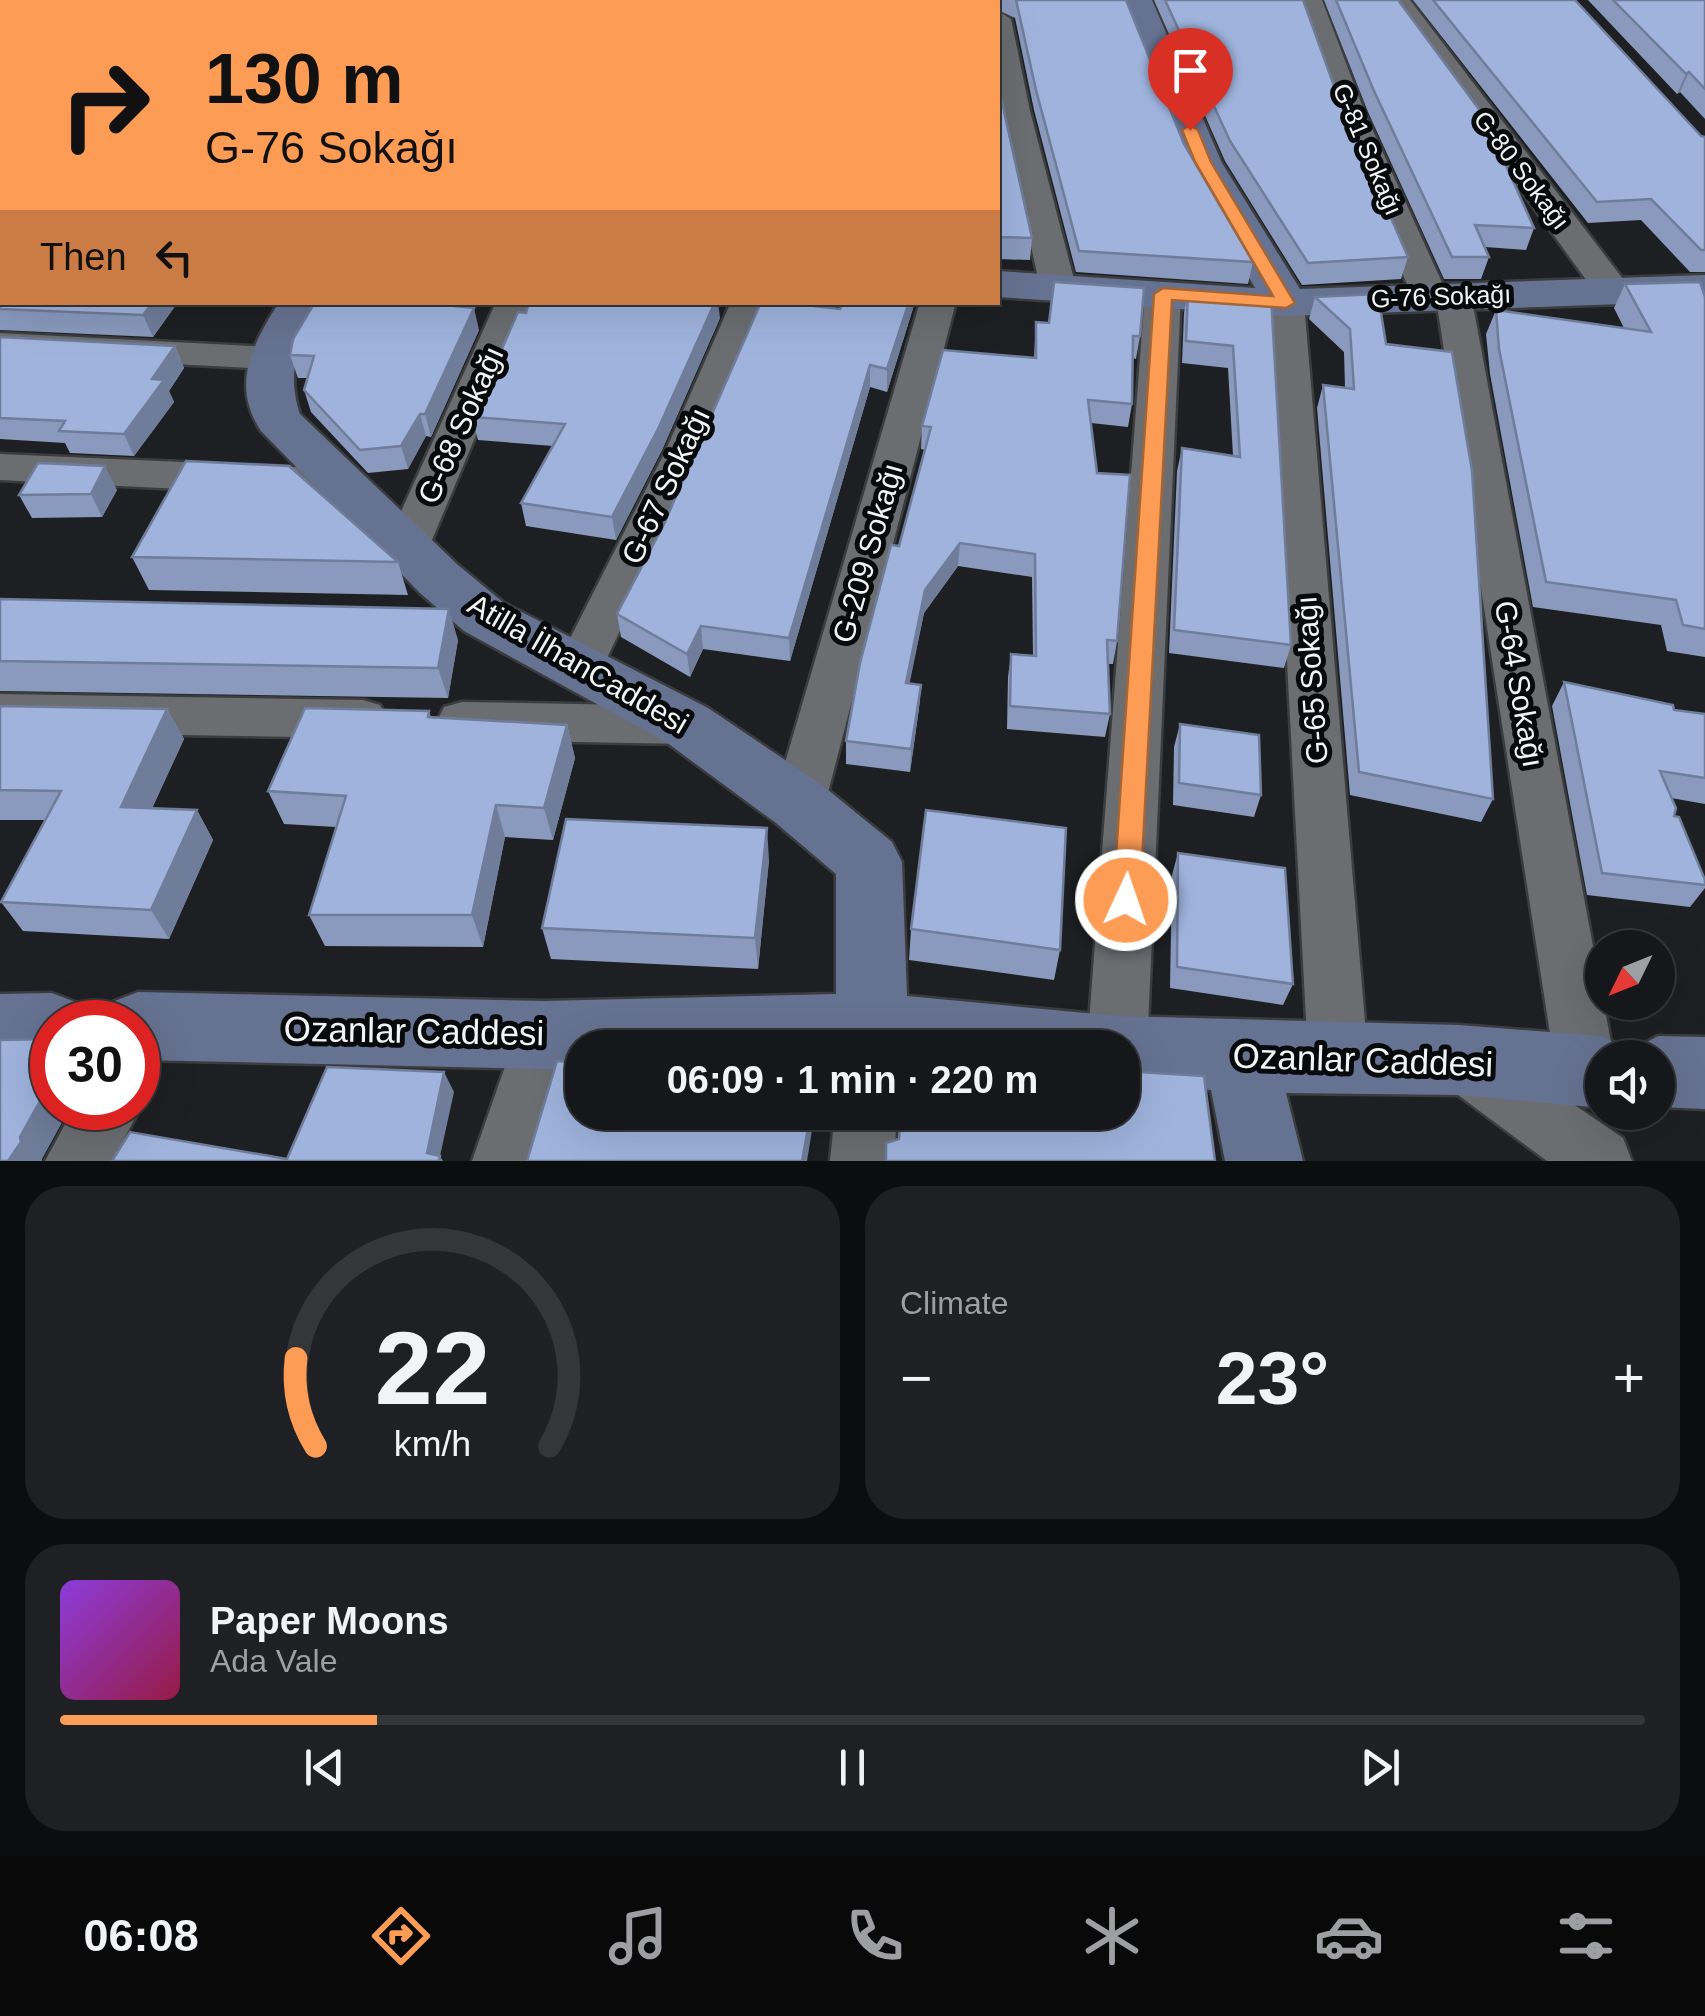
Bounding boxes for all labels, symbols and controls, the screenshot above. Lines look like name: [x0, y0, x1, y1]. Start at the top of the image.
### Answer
pin: [1148, 28, 1233, 131]
icon: right: [40, 40, 170, 170]
text: 130 m: [205, 40, 403, 118]
icon: arrive: [1163, 43, 1218, 98]
street label: G-81 Sokağı: [1328, 79, 1408, 219]
street label: G-80 Sokağı: [1469, 106, 1575, 234]
text: G-76 Sokağı: [205, 122, 458, 173]
icon: left: [147, 230, 202, 285]
text: Then: [40, 236, 127, 278]
street label: G-76 Sokağı: [1370, 280, 1512, 312]
street label: G-68 Sokağı: [411, 341, 510, 508]
street label: G-67 Sokağı: [615, 402, 716, 569]
street label: G-209 Sokağı: [826, 459, 909, 646]
street label: Atilla İlhanCaddesi: [462, 587, 694, 740]
street label: G-65 Sokağı: [1289, 595, 1334, 765]
street label: G-64 Sokağı: [1489, 598, 1550, 770]
position arrow: [1074, 848, 1178, 952]
north arrow: [1585, 930, 1675, 1020]
map controls: [1585, 930, 1675, 1130]
speed limit sign: 30: [30, 1000, 160, 1130]
street label: Ozanlar Caddesi: [283, 1009, 545, 1052]
street label: Ozanlar Caddesi: [1232, 1035, 1494, 1084]
button: sound: [1585, 1040, 1675, 1130]
text: 06:09 · 1 min · 220 m: [667, 1059, 1038, 1101]
text: Climate: [900, 1285, 1008, 1321]
text: 22: [375, 1310, 490, 1426]
text: 23°: [1216, 1336, 1329, 1420]
text: −: [900, 1347, 932, 1409]
text: +: [1613, 1347, 1645, 1409]
text: km/h: [394, 1424, 471, 1464]
text: Paper Moons: [210, 1600, 449, 1642]
text: Ada Vale: [210, 1643, 338, 1679]
icon: previous: [297, 1740, 352, 1795]
icon: pause: [825, 1740, 880, 1795]
icon: next: [1353, 1740, 1408, 1795]
icon: directions: [366, 1901, 436, 1971]
icon: music: [603, 1901, 673, 1971]
icon: phone: [840, 1901, 910, 1971]
icon: climate: [1077, 1901, 1147, 1971]
icon: car: [1314, 1901, 1384, 1971]
icon: filters: [1551, 1901, 1621, 1971]
text: 06:08: [84, 1910, 199, 1961]

